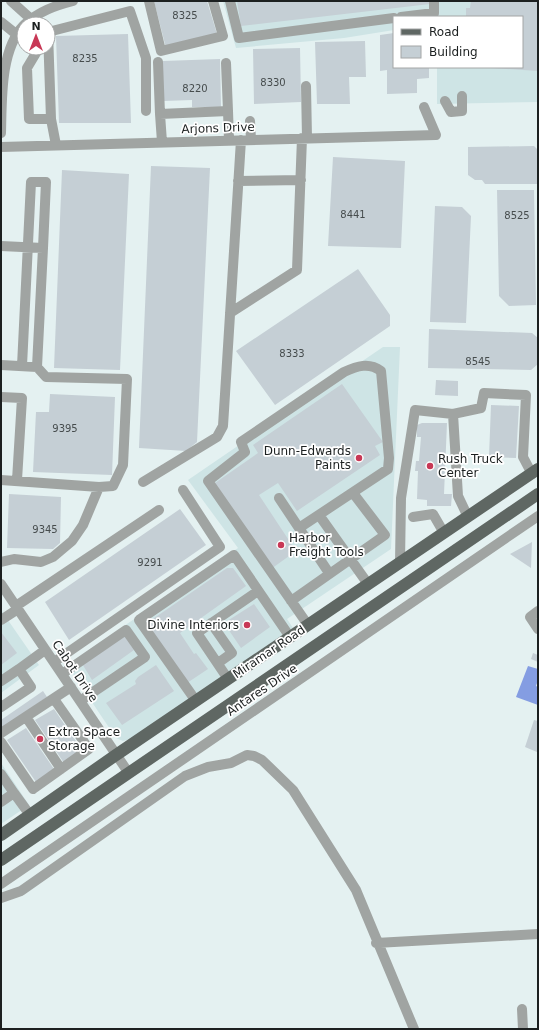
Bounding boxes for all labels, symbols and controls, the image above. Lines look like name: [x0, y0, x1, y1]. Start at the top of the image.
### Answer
house number: 8325: [172, 10, 198, 21]
north arrow: [16, 16, 56, 56]
legend: [393, 16, 523, 68]
text: N: [31, 20, 41, 33]
text: Road: [429, 25, 459, 39]
text: Building: [429, 45, 478, 59]
house number: 8235: [72, 53, 98, 64]
house number: 8330: [260, 77, 286, 88]
house number: 8220: [182, 83, 208, 94]
street label: Arjons Drive: [181, 120, 255, 136]
house number: 8441: [340, 209, 366, 220]
house number: 8525: [504, 210, 530, 221]
house number: 8333: [279, 348, 305, 359]
house number: 8545: [465, 356, 491, 367]
house number: 9395: [52, 423, 78, 434]
place label: Dunn-Edwards Paints: [264, 444, 351, 472]
place label: Rush Truck Center: [438, 452, 503, 480]
marker: Dunn-Edwards Paints: [354, 453, 364, 463]
marker: Rush Truck Center: [425, 461, 435, 471]
house number: 9345: [32, 524, 58, 535]
place label: Harbor Freight Tools: [289, 531, 364, 559]
marker: Harbor Freight Tools: [276, 540, 286, 550]
house number: 9291: [137, 557, 163, 568]
place label: Divine Interiors: [147, 618, 239, 632]
marker: Divine Interiors: [242, 620, 252, 630]
street label: Miramar Road: [230, 623, 308, 681]
street label: Cabot Drive: [49, 638, 101, 704]
street label: Antares Drive: [224, 661, 300, 719]
place label: Extra Space Storage: [48, 725, 120, 753]
marker: Extra Space Storage: [35, 734, 45, 744]

